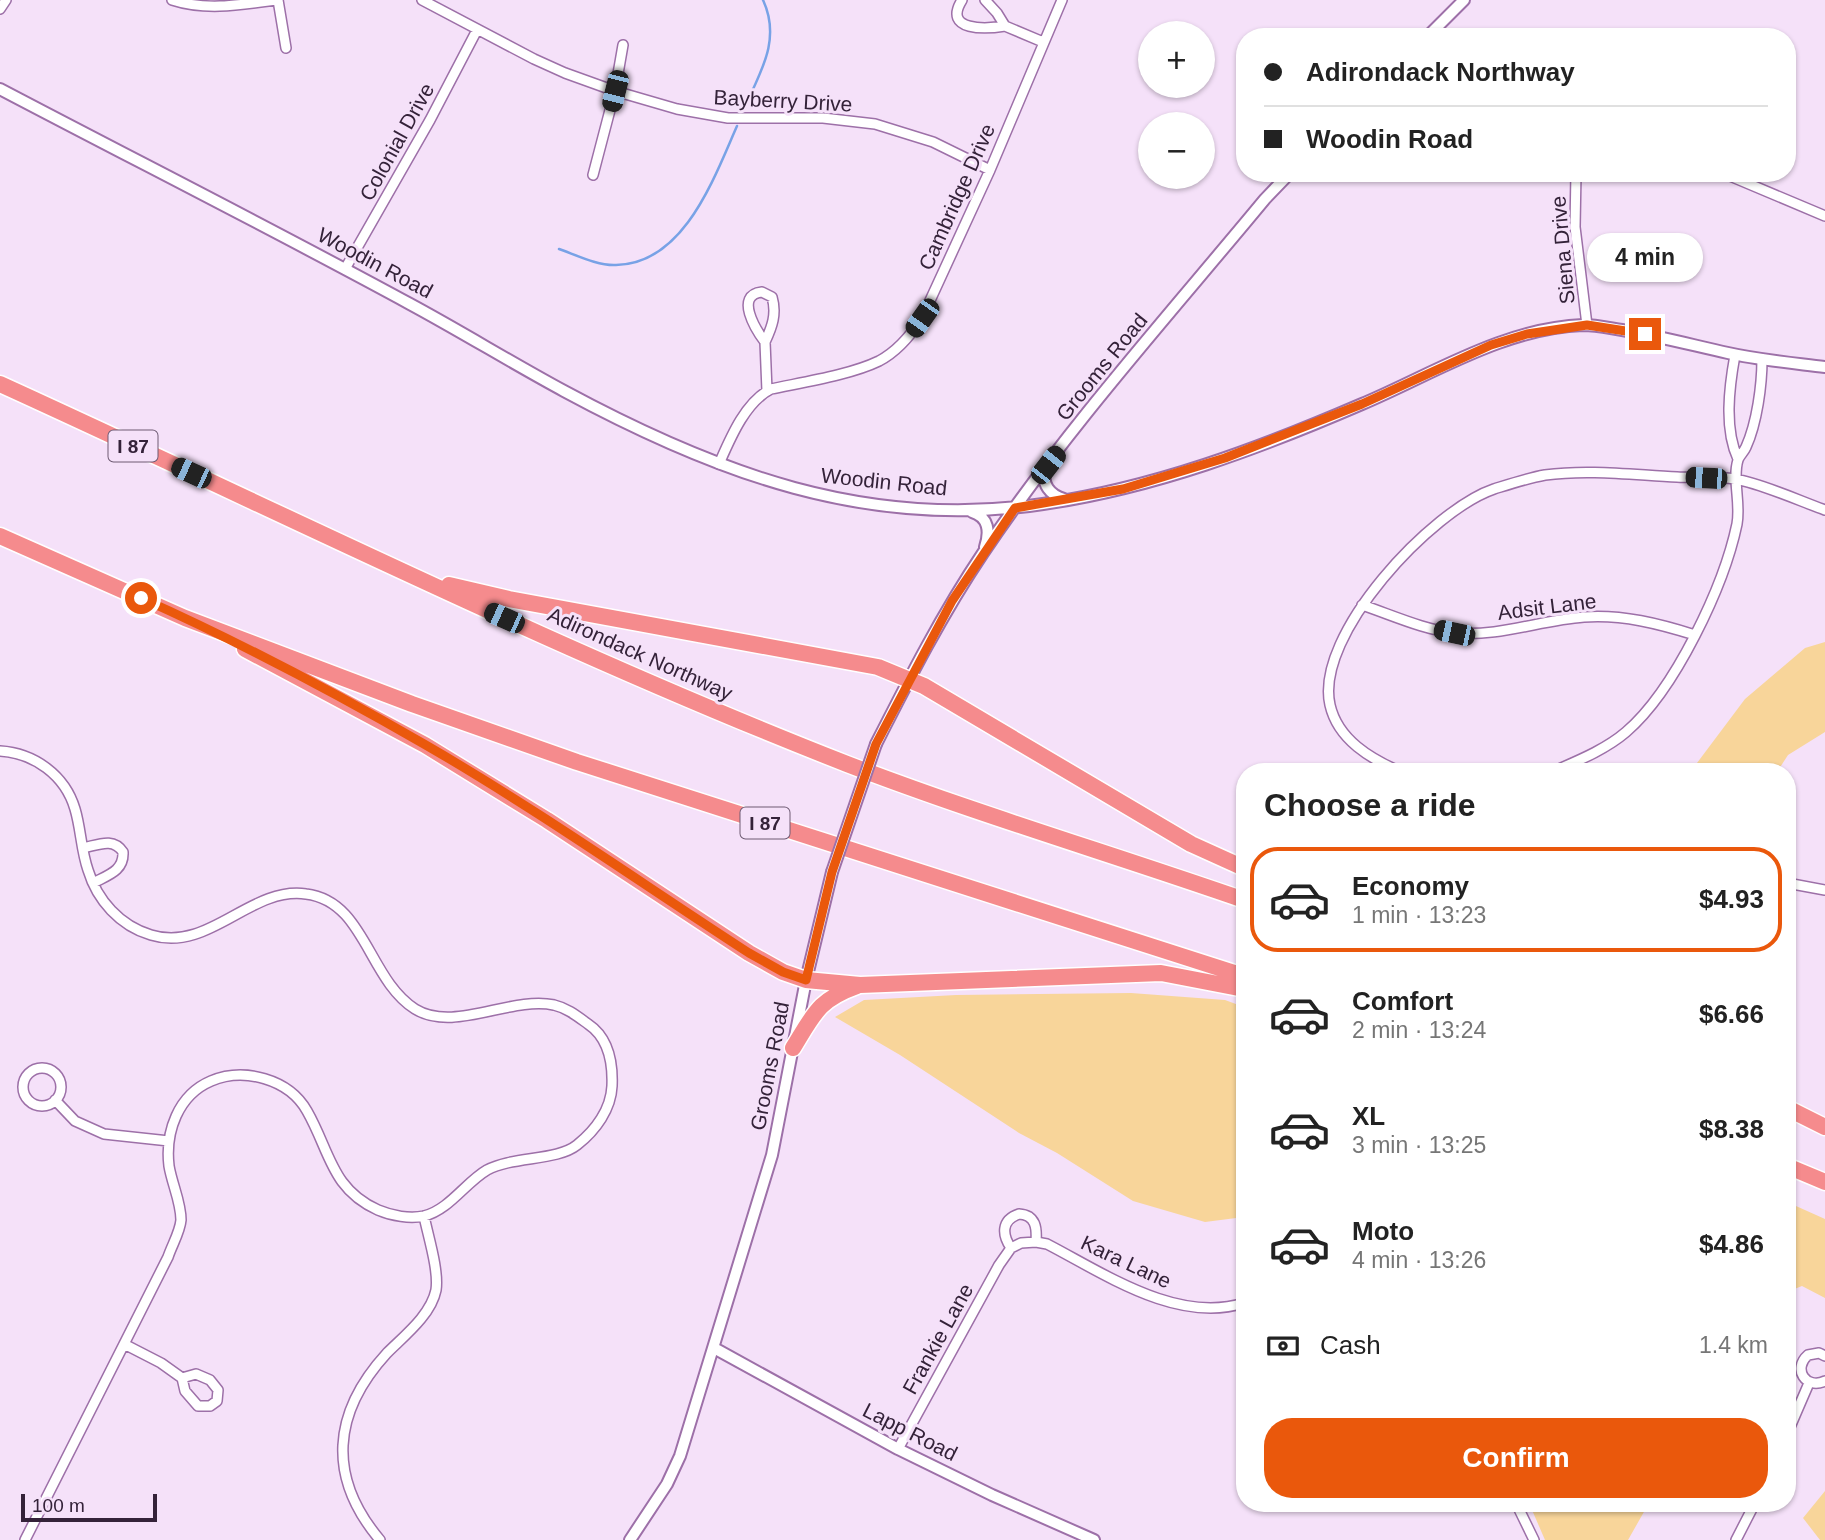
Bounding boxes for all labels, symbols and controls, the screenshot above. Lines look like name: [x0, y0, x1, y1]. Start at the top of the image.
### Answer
map controls: [1138, 21, 1215, 189]
button: +: [1138, 21, 1215, 98]
text: Adirondack Northway: [1306, 57, 1575, 87]
car: [600, 68, 631, 114]
street label: Colonial Drive: [355, 79, 438, 204]
street label: Bayberry Drive: [713, 85, 853, 116]
button: −: [1138, 112, 1215, 189]
street label: Cambridge Drive: [914, 120, 999, 273]
text: Woodin Road: [1306, 124, 1473, 154]
street label: Siena Drive: [1546, 195, 1579, 305]
street label: Woodin Road: [314, 223, 437, 302]
callout: 4 min: [1587, 232, 1703, 282]
text: 4 min: [1615, 244, 1675, 270]
car: [902, 295, 943, 341]
street label: Grooms Road: [1052, 309, 1152, 425]
route end: [1629, 318, 1661, 350]
road number: I 87: [108, 430, 158, 462]
car: [1027, 442, 1070, 488]
car: [168, 455, 215, 491]
street label: Woodin Road: [820, 463, 948, 500]
car: [1685, 466, 1728, 490]
route start: [125, 582, 157, 614]
street label: Adsit Lane: [1496, 589, 1598, 624]
car: [481, 600, 528, 636]
street label: Adirondack Northway: [544, 602, 737, 705]
car: [1432, 618, 1477, 648]
text: Choose a ride: [1264, 787, 1476, 823]
road number: I 87: [740, 808, 790, 838]
icon: car: [1268, 868, 1331, 931]
text: Economy: [1352, 871, 1469, 901]
text: $4.93: [1699, 884, 1764, 914]
text: 1 min · 13:23: [1352, 902, 1486, 928]
icon: car: [1268, 983, 1331, 1046]
text: Comfort: [1352, 986, 1453, 1016]
text: $6.66: [1699, 999, 1764, 1029]
street label: Grooms Road: [746, 1000, 793, 1132]
text: 2 min · 13:24: [1352, 1017, 1486, 1043]
icon: car: [1268, 1098, 1331, 1161]
text: XL: [1352, 1101, 1385, 1131]
text: $8.38: [1699, 1114, 1764, 1144]
text: 3 min · 13:25: [1352, 1132, 1486, 1158]
icon: car: [1268, 1213, 1331, 1276]
text: Moto: [1352, 1216, 1414, 1246]
text: $4.86: [1699, 1229, 1764, 1259]
street label: Kara Lane: [1077, 1231, 1175, 1292]
text: 4 min · 13:26: [1352, 1247, 1486, 1273]
street label: Frankie Lane: [898, 1280, 977, 1398]
icon: cash: [1264, 1327, 1302, 1365]
text: Cash: [1320, 1330, 1381, 1360]
text: 1.4 km: [1699, 1332, 1768, 1358]
street label: Lapp Road: [859, 1398, 961, 1465]
button: Confirm: [1264, 1418, 1768, 1498]
scale bar: [21, 1491, 158, 1523]
text: 100 m: [32, 1495, 85, 1516]

